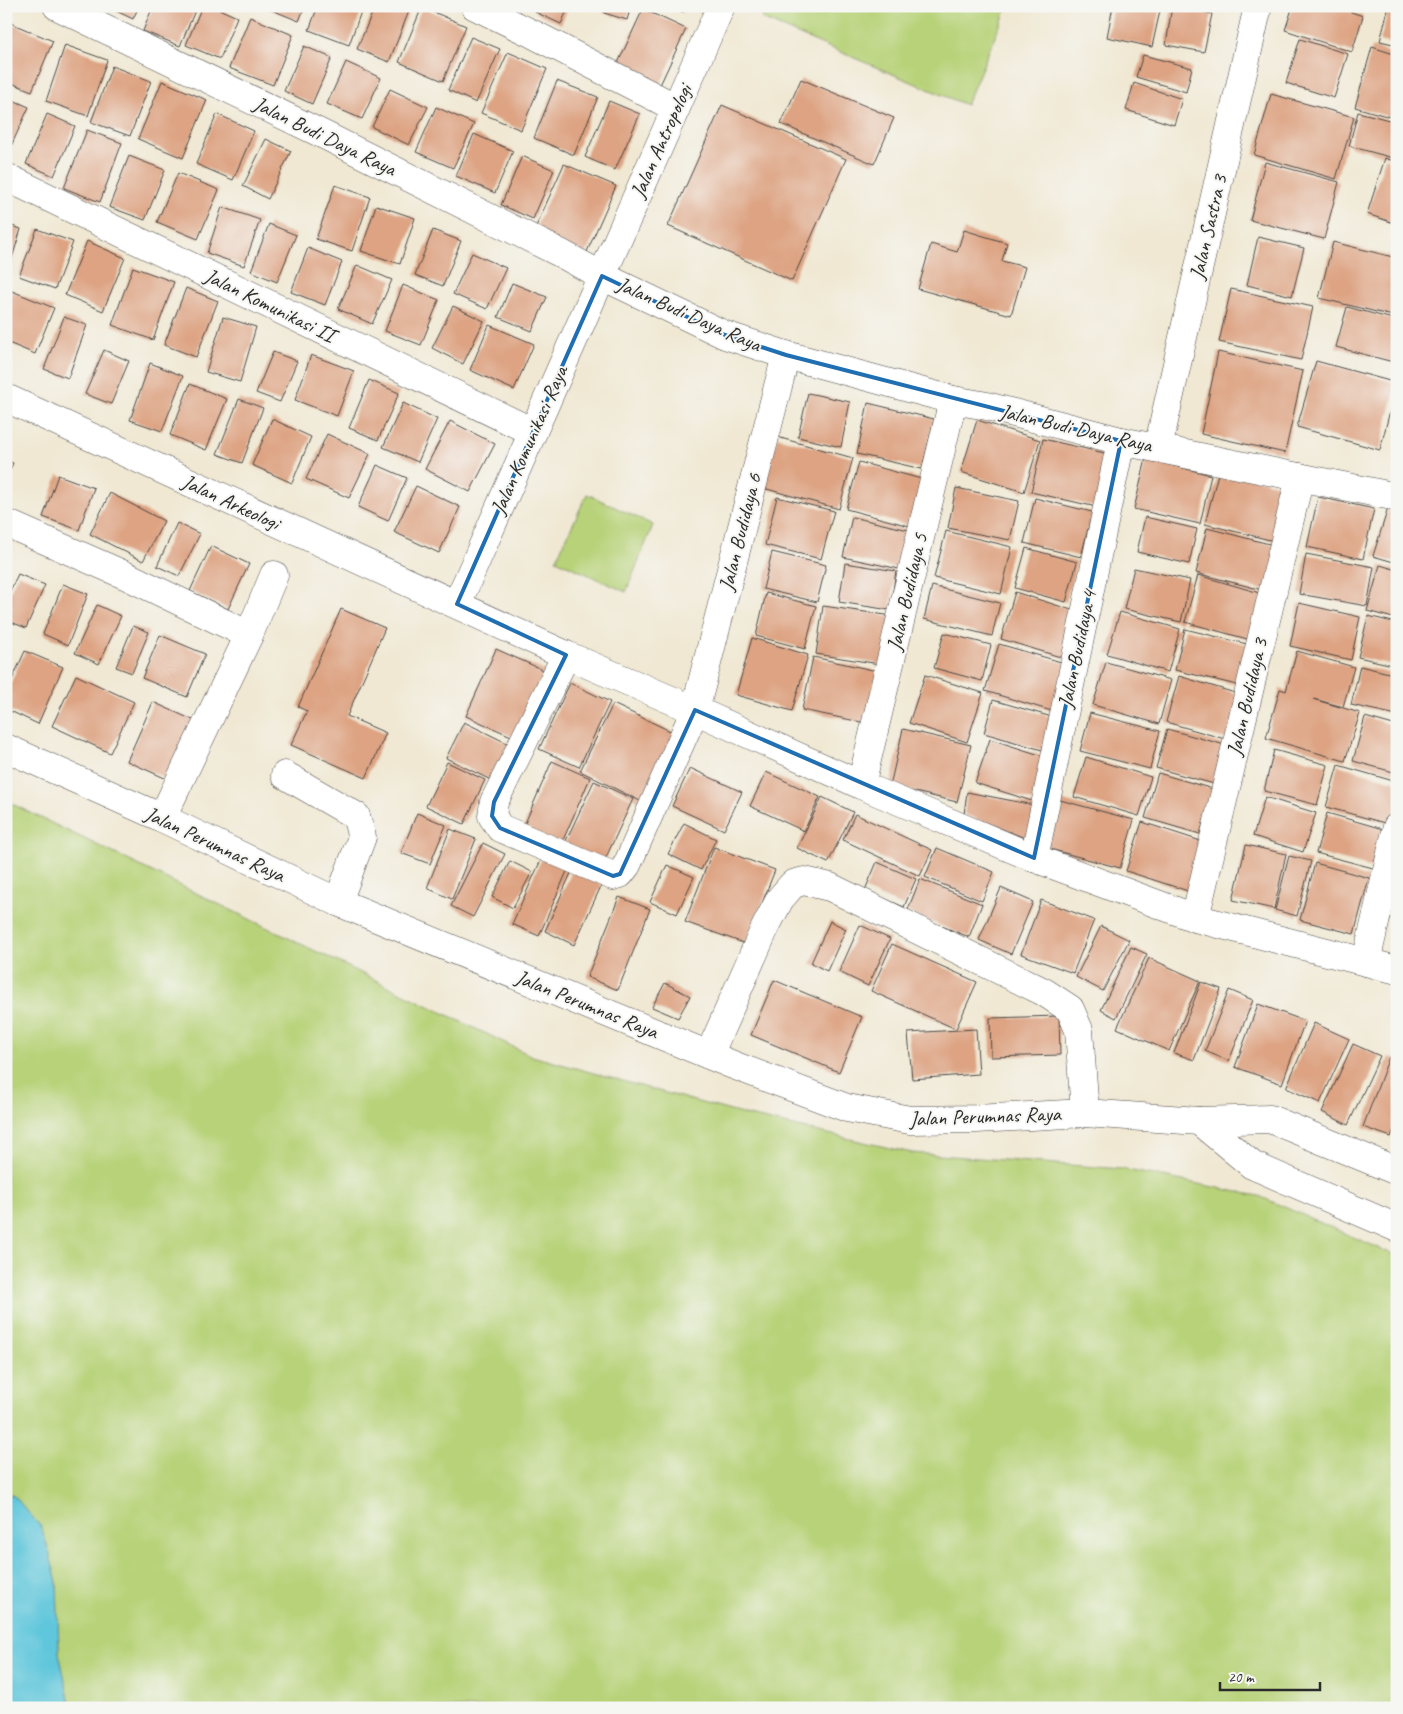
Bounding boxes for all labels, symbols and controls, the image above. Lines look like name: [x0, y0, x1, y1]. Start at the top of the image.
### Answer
street label: Jalan Antropologi: [624, 77, 699, 203]
street label: Jalan Budi Daya Raya: [249, 90, 402, 182]
street label: Jalan Sastra 3: [1183, 171, 1233, 283]
street label: Jalan Komunikasi II: [200, 262, 343, 350]
street label: Jalan Budi Daya Raya: [612, 270, 766, 358]
street label: Jalan Komunikasi Raya: [484, 360, 574, 519]
street label: Jalan Budi Daya Raya: [997, 398, 1156, 458]
street label: Jalan Arkeologi: [177, 468, 287, 537]
street label: Jalan Budidaya 6: [713, 470, 767, 594]
street label: Jalan Budidaya 5: [881, 529, 933, 654]
street label: Jalan Budidaya 4: [1052, 585, 1103, 711]
street label: Jalan Budidaya 3: [1221, 634, 1273, 759]
street label: Jalan Perumnas Raya: [140, 800, 291, 889]
street label: Jalan Perumnas Raya: [511, 963, 664, 1045]
street label: Jalan Perumnas Raya: [908, 1100, 1063, 1132]
scale bar: [1220, 1659, 1320, 1691]
text: 20 m: [1228, 1668, 1255, 1687]

